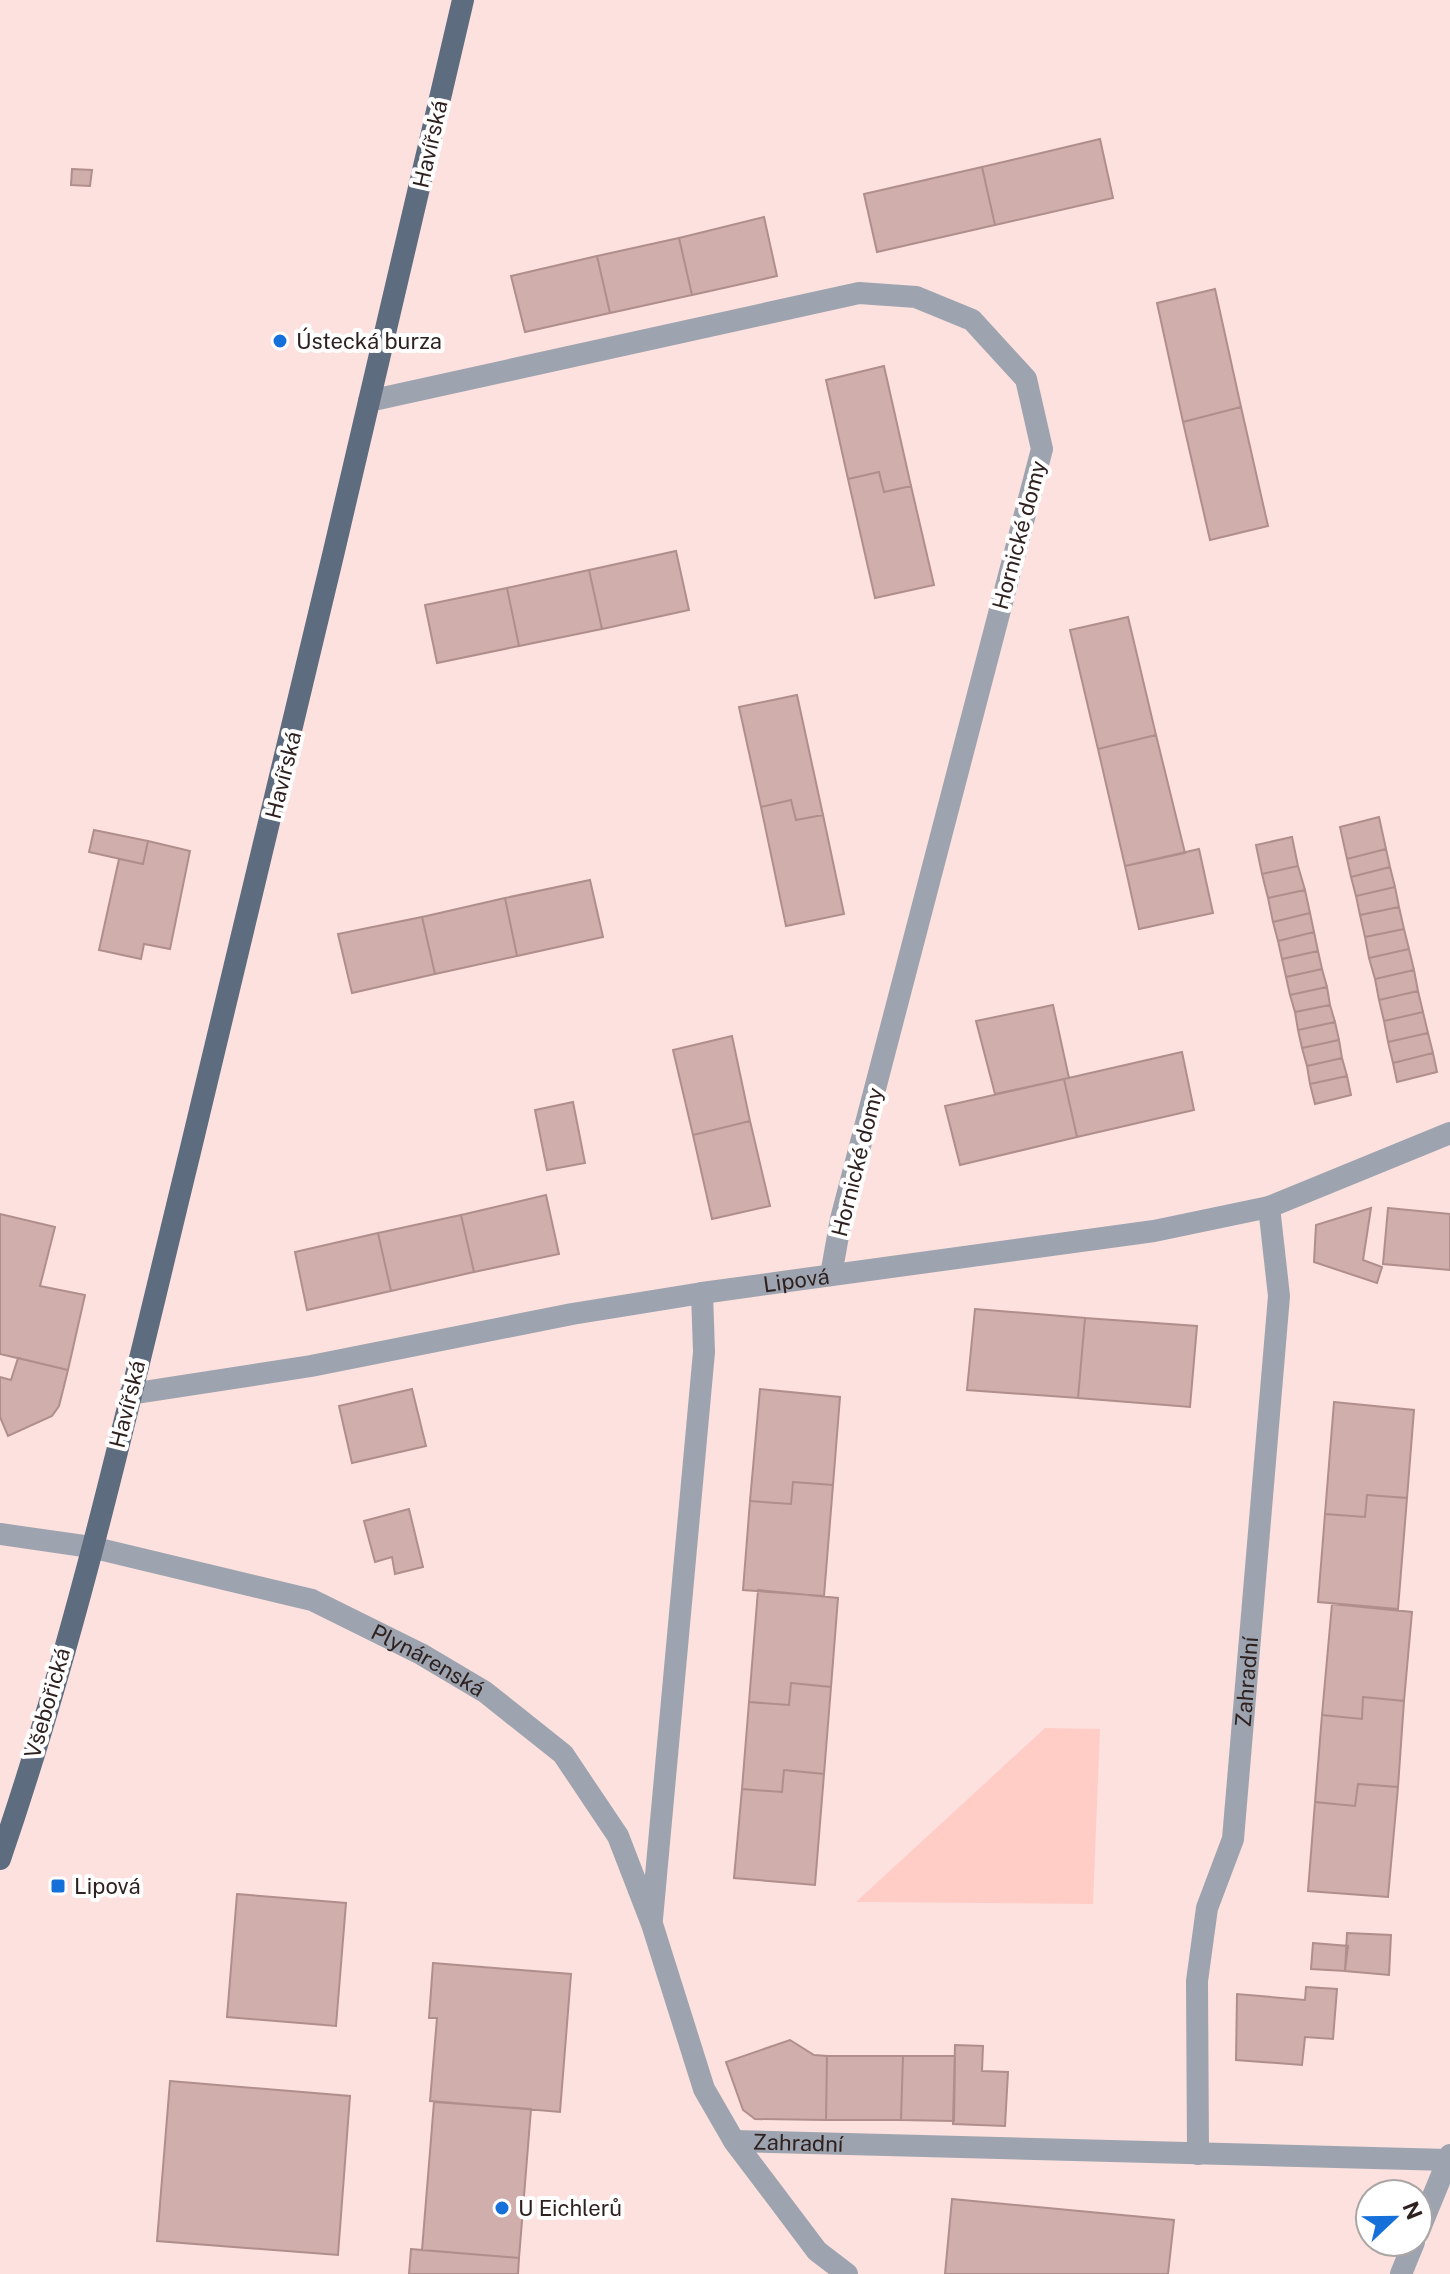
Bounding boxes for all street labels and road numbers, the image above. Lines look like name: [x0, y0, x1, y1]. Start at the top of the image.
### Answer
street label: Havířská: [407, 98, 453, 190]
street label: Hornické domy: [987, 458, 1051, 612]
street label: Havířská: [260, 729, 306, 821]
street label: Hornické domy: [826, 1084, 888, 1239]
street label: Lipová: [761, 1263, 831, 1297]
street label: Havířská: [104, 1358, 150, 1450]
street label: Plynárenská: [367, 1618, 490, 1702]
street label: Zahradní: [1230, 1635, 1263, 1728]
street label: Všebořická: [19, 1645, 75, 1761]
street label: Zahradní: [752, 2129, 844, 2157]

